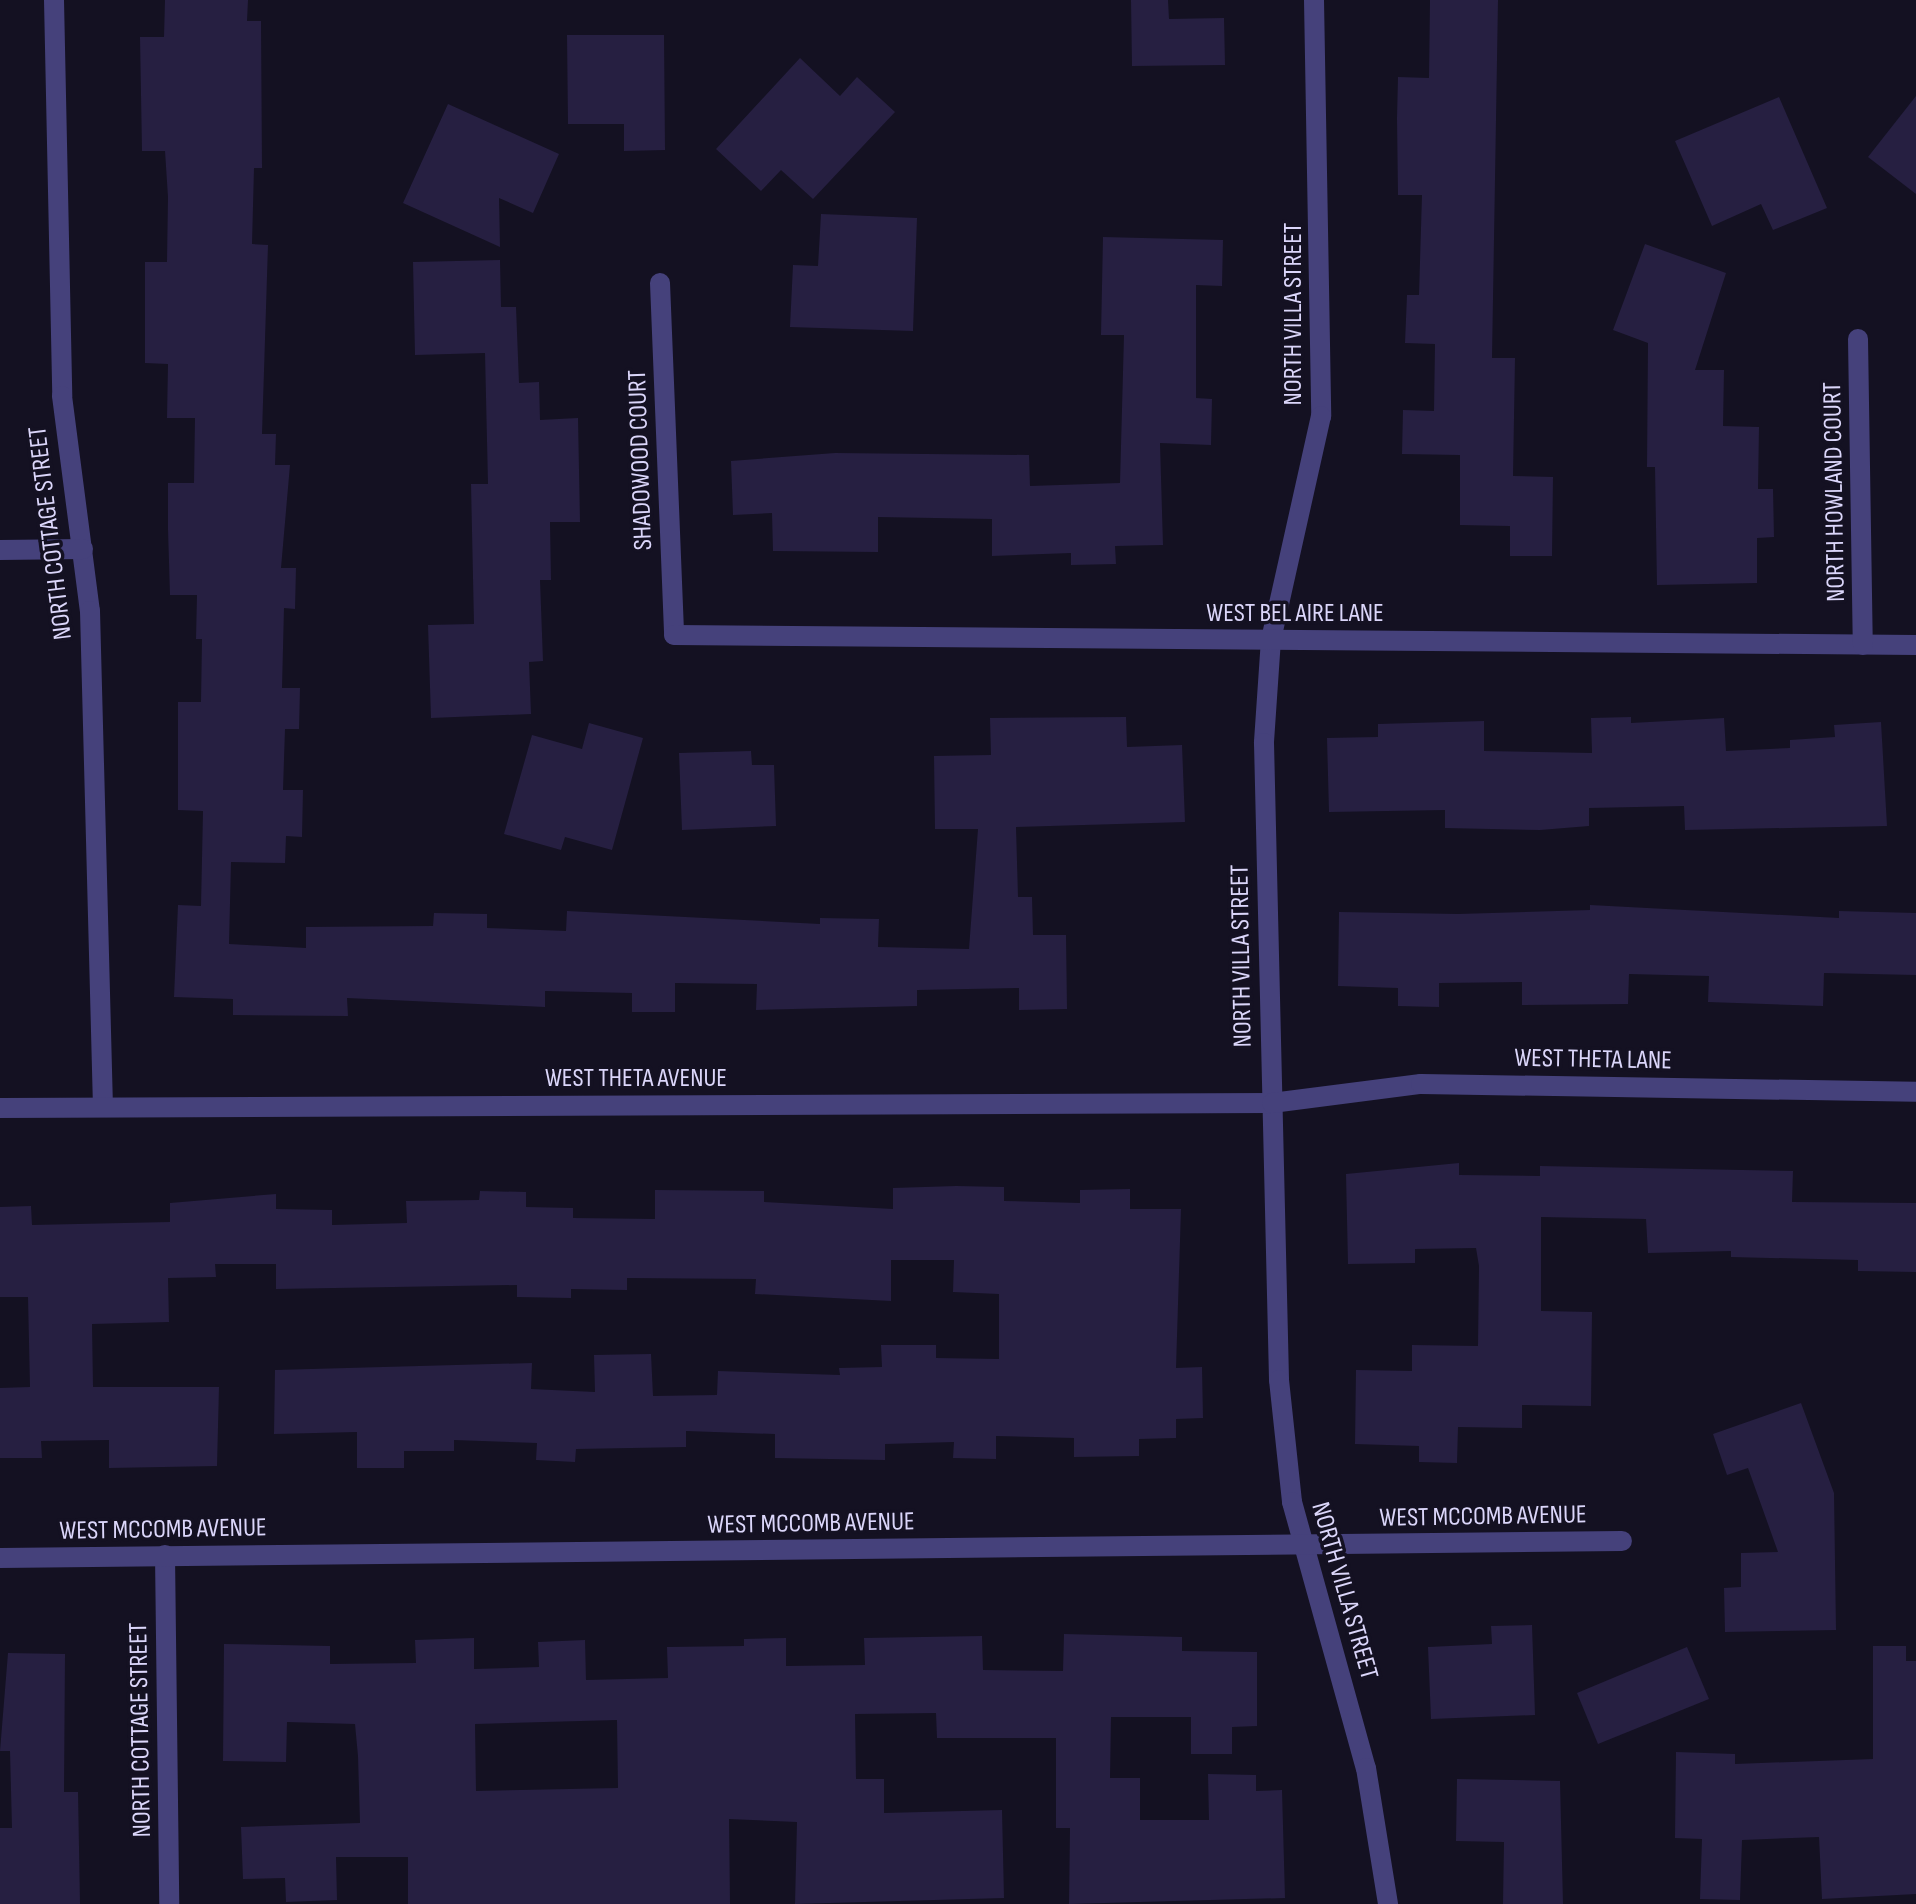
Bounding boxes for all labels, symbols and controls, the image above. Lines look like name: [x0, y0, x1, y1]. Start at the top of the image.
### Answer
street label: NORTH VILLA STREET: [1278, 223, 1310, 405]
street label: SHADOWOOD COURT: [622, 369, 660, 551]
street label: NORTH HOWLAND COURT: [1817, 382, 1853, 602]
street label: NORTH COTTAGE STREET: [22, 424, 80, 642]
street label: WEST BEL AIRE LANE: [1206, 598, 1384, 630]
street label: NORTH VILLA STREET: [1225, 864, 1259, 1048]
street label: WEST THETA LANE: [1514, 1043, 1672, 1077]
street label: WEST THETA AVENUE: [545, 1063, 727, 1095]
street label: NORTH VILLA STREET: [1304, 1499, 1384, 1683]
street label: WEST MCCOMB AVENUE: [1379, 1500, 1587, 1534]
street label: WEST MCCOMB AVENUE: [707, 1507, 915, 1541]
street label: WEST MCCOMB AVENUE: [59, 1513, 267, 1547]
street label: NORTH COTTAGE STREET: [124, 1622, 158, 1838]

